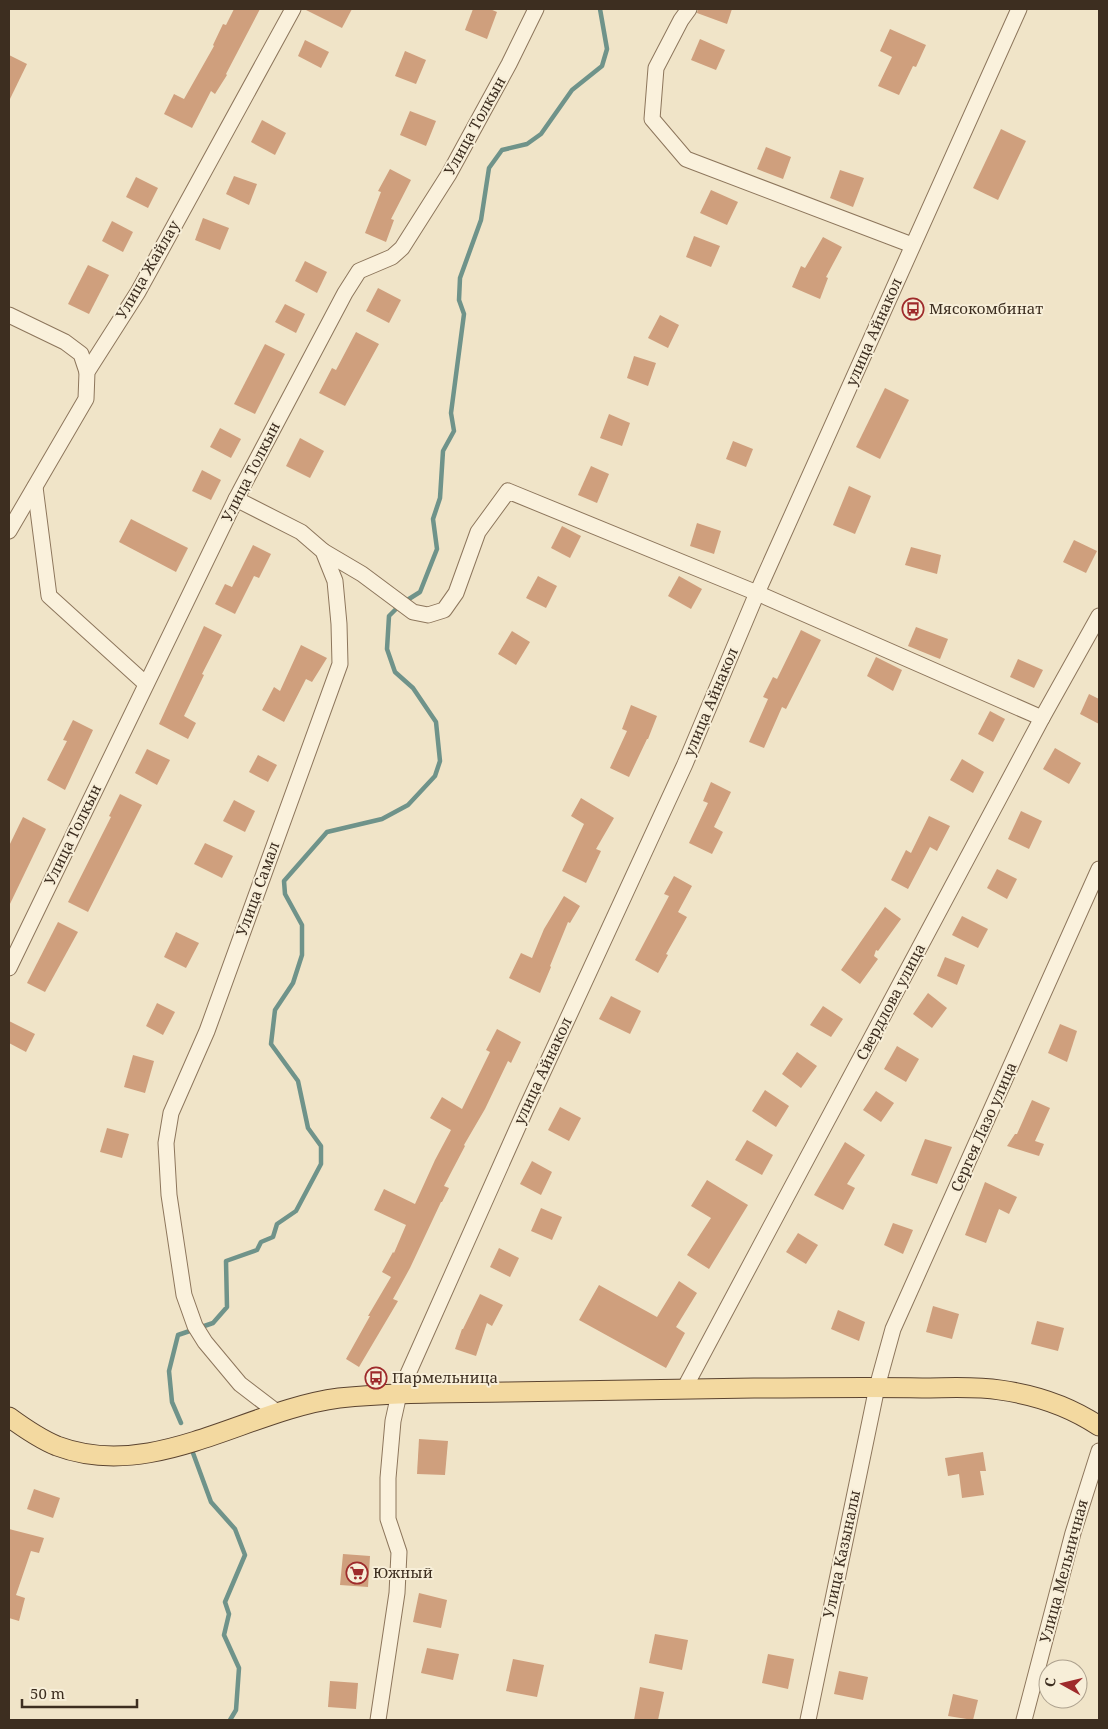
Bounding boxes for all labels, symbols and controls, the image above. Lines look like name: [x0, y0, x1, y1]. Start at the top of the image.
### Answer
street label: Улица Толкын: [439, 73, 510, 178]
street label: Улица Жайлау: [111, 216, 184, 323]
street label: улица Айнакол: [840, 274, 906, 389]
bus stop icon: Мясокомбинат: [901, 297, 925, 321]
place label: Мясокомбинат: [929, 298, 1043, 318]
street label: Улица Толкын: [216, 418, 284, 525]
street label: улица Айнакол: [678, 644, 742, 759]
street label: Улица Толкын: [39, 781, 105, 888]
street label: Улица Самал: [231, 839, 283, 939]
street label: Свердлова улица: [851, 940, 929, 1063]
street label: улица Айнакол: [508, 1014, 576, 1127]
street label: Сергея Лазо улица: [945, 1059, 1021, 1195]
bus stop icon: Пармельница: [364, 1366, 388, 1390]
place label: Пармельница: [392, 1367, 498, 1387]
street label: Улица Казыналы: [818, 1488, 864, 1619]
street label: Улица Мельничная: [1034, 1497, 1092, 1645]
supermarket icon: Южный: [345, 1561, 369, 1585]
place label: Южный: [373, 1562, 433, 1582]
north arrow: [1038, 1659, 1088, 1709]
scale bar: [22, 1676, 138, 1708]
text: С: [1040, 1676, 1060, 1688]
text: 50 m: [30, 1683, 65, 1703]

